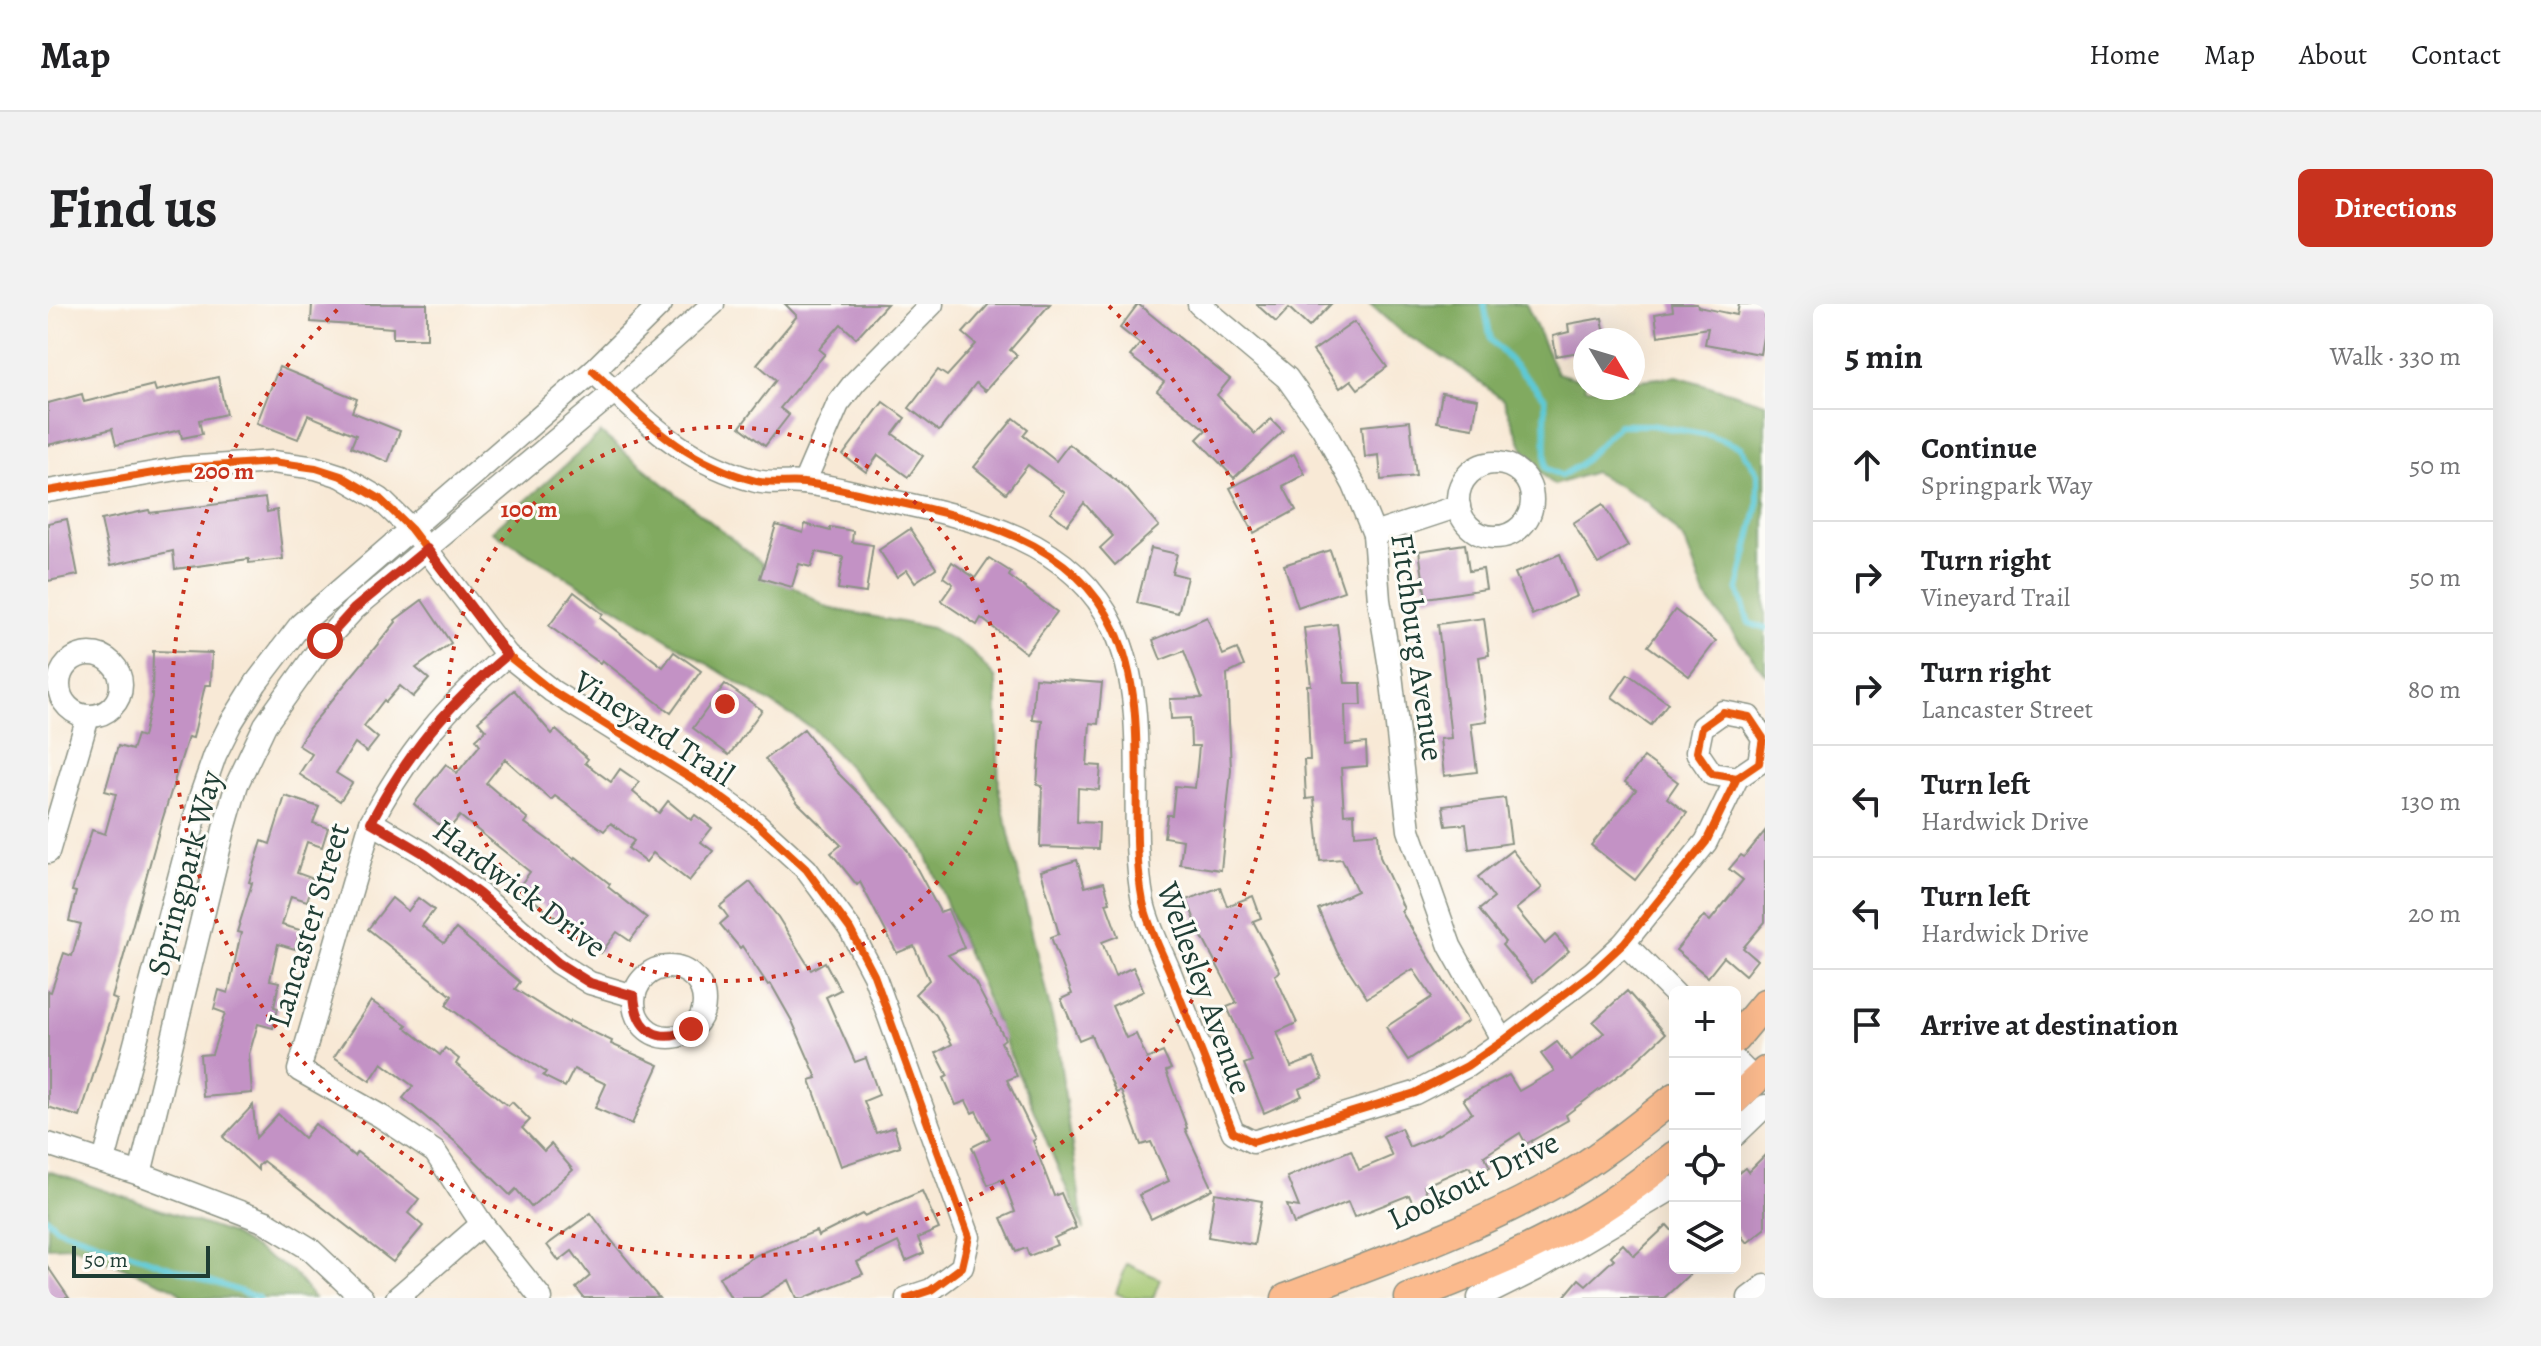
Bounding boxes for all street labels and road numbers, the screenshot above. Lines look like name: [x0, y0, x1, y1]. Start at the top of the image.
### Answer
street label: Fitchburg Avenue: [1380, 530, 1456, 764]
street label: Vineyard Trail: [564, 659, 743, 797]
street label: Springpark Way: [135, 765, 233, 981]
street label: Hardwick Drive: [424, 808, 616, 968]
street label: Lancaster Street: [256, 817, 360, 1033]
street label: Wellesley Avenue: [1146, 875, 1264, 1100]
street label: Lookout Drive: [1380, 1120, 1566, 1240]

